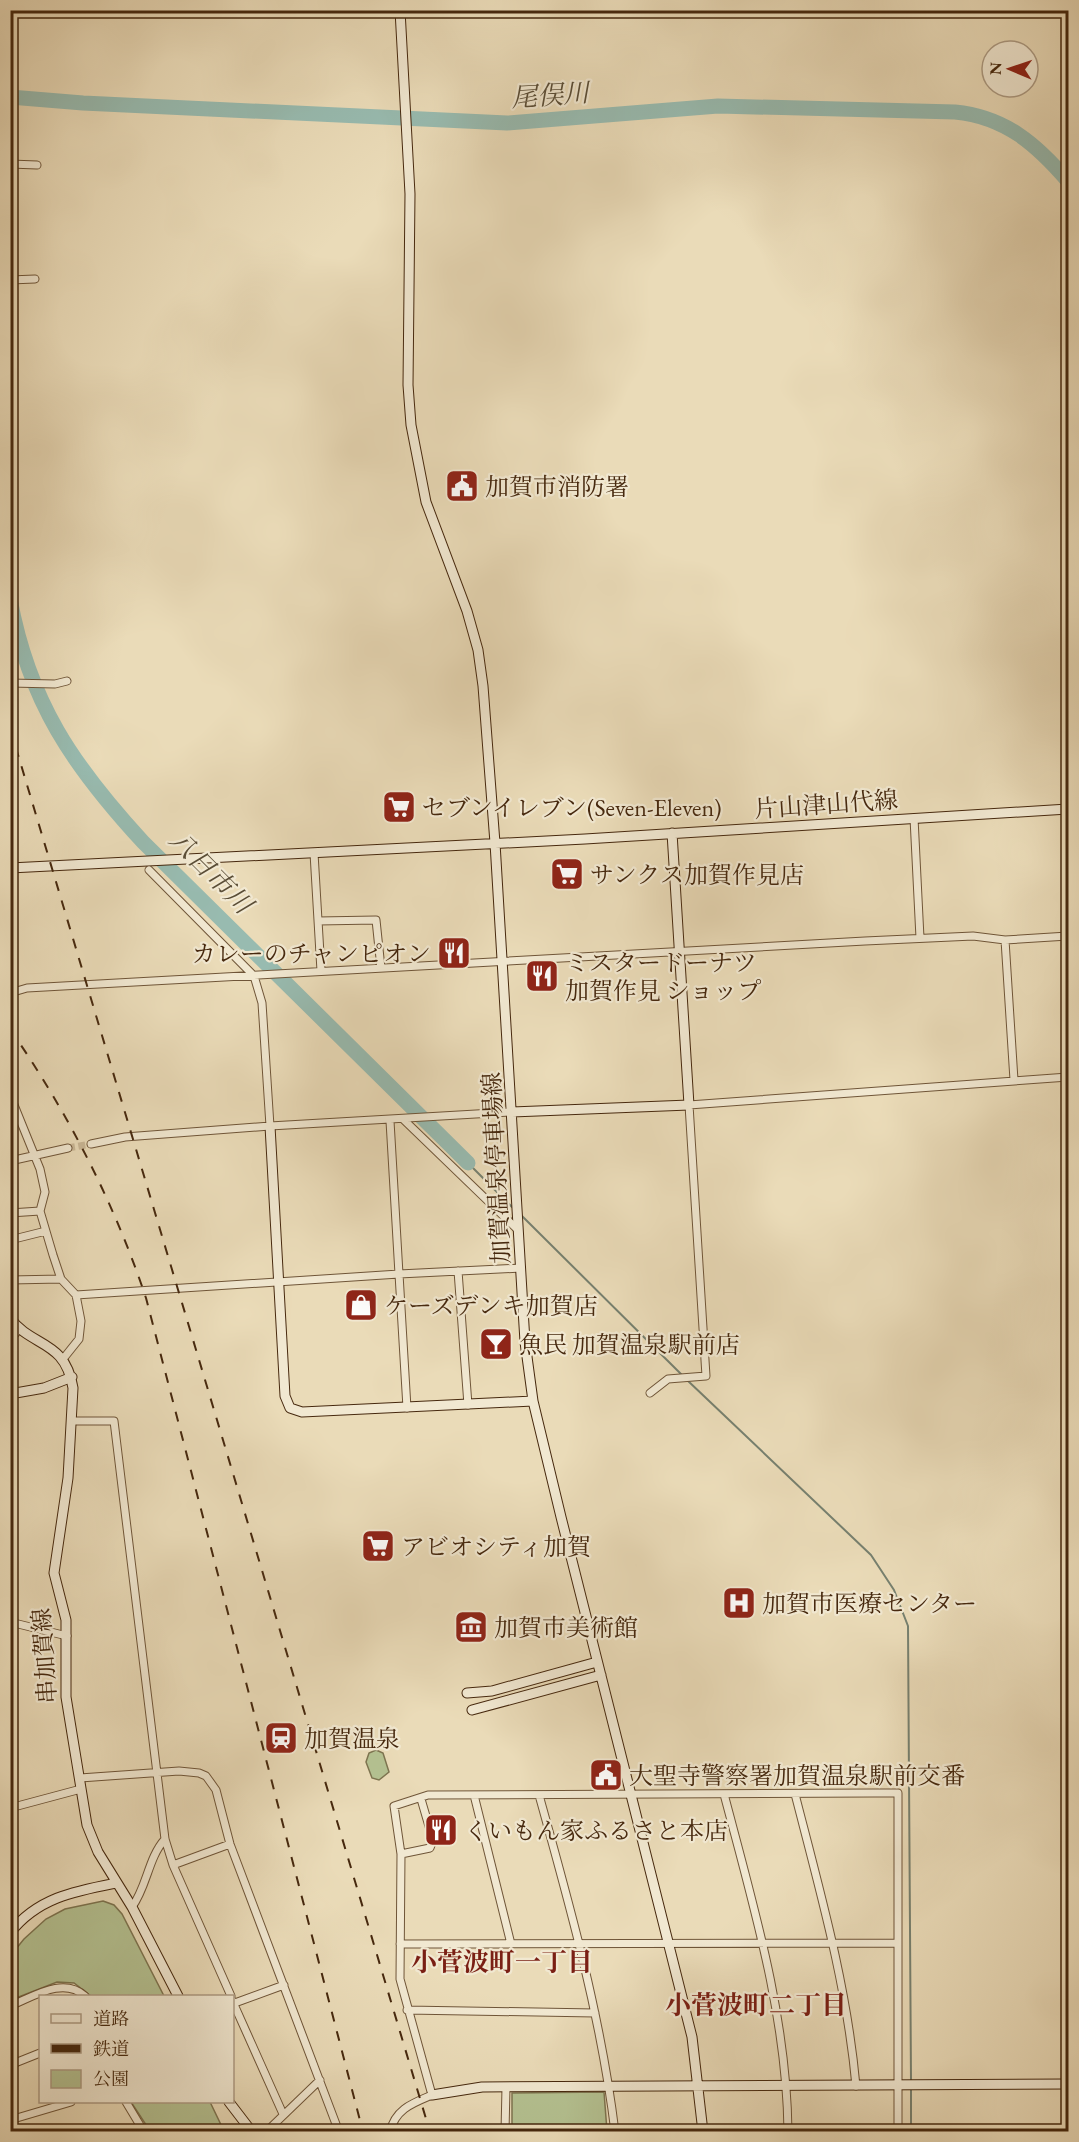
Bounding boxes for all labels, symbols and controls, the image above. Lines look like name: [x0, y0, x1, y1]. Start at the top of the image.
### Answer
north arrow: [980, 39, 1040, 99]
text: N: [985, 62, 1006, 75]
water label: 尾俣川: [510, 75, 593, 115]
public building icon: 加賀市消防署: [444, 468, 480, 504]
place label: 加賀市消防署: [485, 471, 629, 502]
street label: 片山津山代線: [753, 784, 899, 824]
supermarket icon: セブンイレブン(Seven-Eleven): [381, 789, 417, 825]
place label: セブンイレブン(Seven-Eleven): [422, 792, 722, 823]
water label: 八日市川: [162, 823, 262, 923]
supermarket icon: サンクス加賀作見店: [549, 856, 585, 892]
place label: サンクス加賀作見店: [590, 859, 804, 890]
restaurant icon: カレーのチャンピオン: [436, 935, 472, 971]
place label: カレーのチャンピオン: [192, 938, 431, 969]
place label: ミスタードーナツ 加賀作見 ショップ: [565, 947, 761, 1006]
restaurant icon: ミスタードーナツ 加賀作見 ショップ: [524, 958, 560, 994]
street label: 加賀温泉停車場線: [475, 1071, 517, 1265]
shop icon: ケーズデンキ加賀店: [343, 1287, 379, 1323]
place label: ケーズデンキ加賀店: [384, 1290, 598, 1321]
bar icon: 魚民 加賀温泉駅前店: [478, 1326, 514, 1362]
place label: 魚民 加賀温泉駅前店: [519, 1329, 740, 1360]
supermarket icon: アビオシティ加賀: [360, 1528, 396, 1564]
place label: アビオシティ加賀: [401, 1531, 591, 1562]
hospital icon: 加賀市医療センター: [721, 1585, 757, 1621]
place label: 加賀市医療センター: [762, 1588, 977, 1619]
street label: 串加賀線: [25, 1607, 63, 1705]
museum icon: 加賀市美術館: [453, 1609, 489, 1645]
place label: 加賀市美術館: [494, 1612, 638, 1643]
station icon: 加賀温泉: [263, 1720, 299, 1756]
place label: 加賀温泉: [304, 1723, 400, 1754]
public building icon: 大聖寺警察署加賀温泉駅前交番: [588, 1757, 624, 1793]
place label: 大聖寺警察署加賀温泉駅前交番: [629, 1760, 965, 1791]
restaurant icon: くいもん家ふるさと本店: [423, 1812, 459, 1848]
place label: くいもん家ふるさと本店: [464, 1815, 728, 1846]
district label: 小菅波町一丁目: [411, 1945, 593, 1979]
district label: 小菅波町二丁目: [665, 1988, 847, 2022]
legend: [39, 1995, 234, 2103]
text: 道路: [93, 2007, 129, 2030]
text: 鉄道: [93, 2037, 129, 2060]
text: 公園: [93, 2067, 129, 2090]

